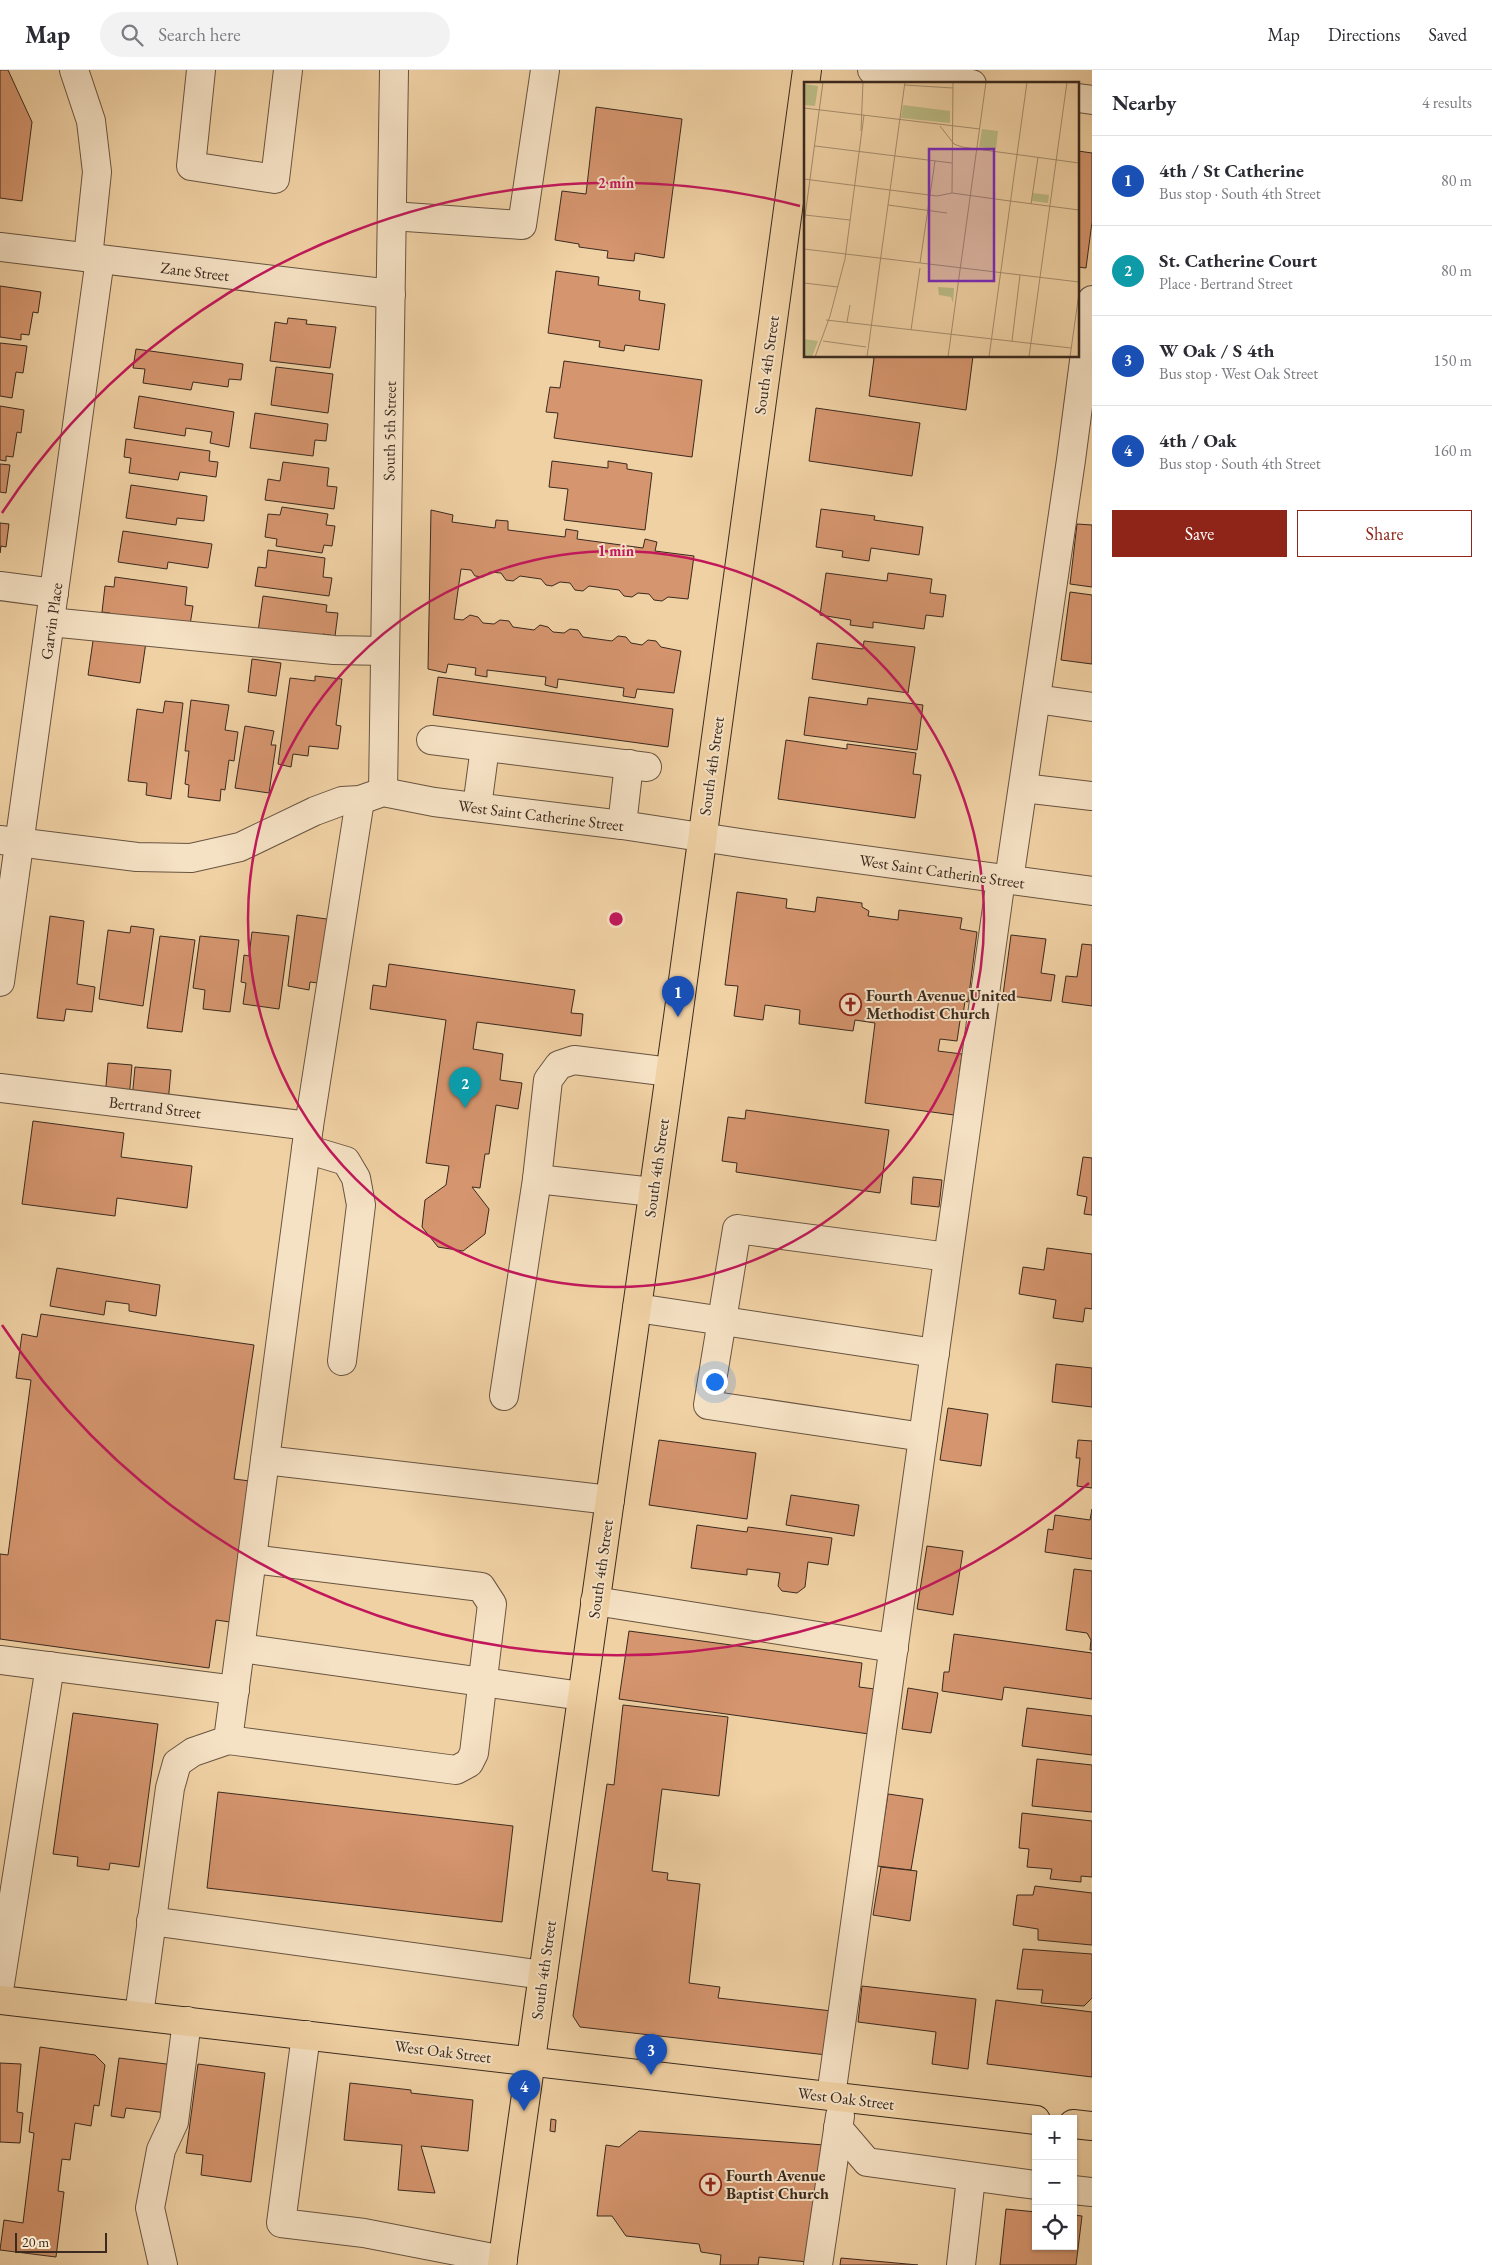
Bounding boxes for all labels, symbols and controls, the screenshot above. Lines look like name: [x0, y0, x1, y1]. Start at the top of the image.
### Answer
search box: [100, 12, 450, 57]
text: Map: [25, 19, 70, 50]
icon: search: [118, 21, 146, 49]
text: Search here: [158, 22, 241, 47]
text: Map: [1268, 23, 1300, 46]
text: Directions: [1328, 23, 1400, 46]
text: Saved: [1428, 23, 1467, 46]
inset map: [804, 82, 1080, 358]
text: Nearby: [1112, 89, 1176, 116]
text: 4 results: [1422, 92, 1472, 113]
text: 4th / St Catherine: [1159, 158, 1304, 183]
text: 1: [1124, 170, 1132, 191]
text: 80 m: [1441, 170, 1472, 191]
text: 2 min: [598, 173, 635, 192]
text: Bus stop · South 4th Street: [1159, 183, 1321, 204]
text: St. Catherine Court: [1159, 248, 1317, 273]
street label: Zane Street: [159, 257, 231, 286]
text: 2: [1124, 260, 1132, 281]
text: 80 m: [1441, 260, 1472, 281]
text: Place · Bertrand Street: [1159, 273, 1293, 294]
street label: South 4th Street: [749, 314, 784, 416]
text: W Oak / S 4th: [1159, 338, 1274, 363]
text: 3: [1124, 350, 1132, 371]
text: 150 m: [1433, 350, 1472, 371]
text: Bus stop · West Oak Street: [1159, 363, 1318, 384]
street label: South 5th Street: [378, 381, 401, 481]
text: 4th / Oak: [1159, 428, 1237, 453]
text: 4: [1124, 440, 1132, 461]
text: 160 m: [1433, 440, 1472, 461]
text: Bus stop · South 4th Street: [1159, 453, 1321, 474]
button: Save: [1112, 510, 1287, 557]
button: Share: [1297, 510, 1472, 557]
text: 1 min: [598, 541, 635, 560]
street label: Garvin Place: [36, 581, 67, 661]
street label: South 4th Street: [694, 715, 729, 817]
street label: West Saint Catherine Street: [457, 795, 625, 836]
street label: West Saint Catherine Street: [858, 849, 1026, 893]
centre of rings: [607, 910, 625, 928]
pin: 1: [662, 976, 694, 1017]
place label: Fourth Avenue United Methodist Church: [866, 985, 1016, 1024]
church icon: Fourth Avenue United Methodist Church: [838, 992, 862, 1016]
pin: 2: [449, 1067, 481, 1108]
street label: Bertrand Street: [108, 1091, 202, 1124]
street label: South 4th Street: [639, 1117, 674, 1219]
your location: [702, 1369, 728, 1395]
street label: South 4th Street: [583, 1518, 618, 1620]
street label: South 4th Street: [526, 1919, 561, 2021]
pin: 3: [635, 2034, 667, 2075]
street label: West Oak Street: [393, 2035, 492, 2068]
pin: 4: [508, 2070, 540, 2111]
street label: West Oak Street: [796, 2082, 895, 2115]
map controls: [1032, 2115, 1077, 2250]
button: +: [1032, 2115, 1077, 2160]
button: −: [1032, 2160, 1077, 2205]
place label: Fourth Avenue Baptist Church: [726, 2165, 829, 2204]
church icon: Fourth Avenue Baptist Church: [698, 2172, 722, 2196]
button: locate: [1032, 2205, 1077, 2250]
scale bar: [15, 2230, 108, 2253]
text: 20 m: [22, 2233, 49, 2251]

